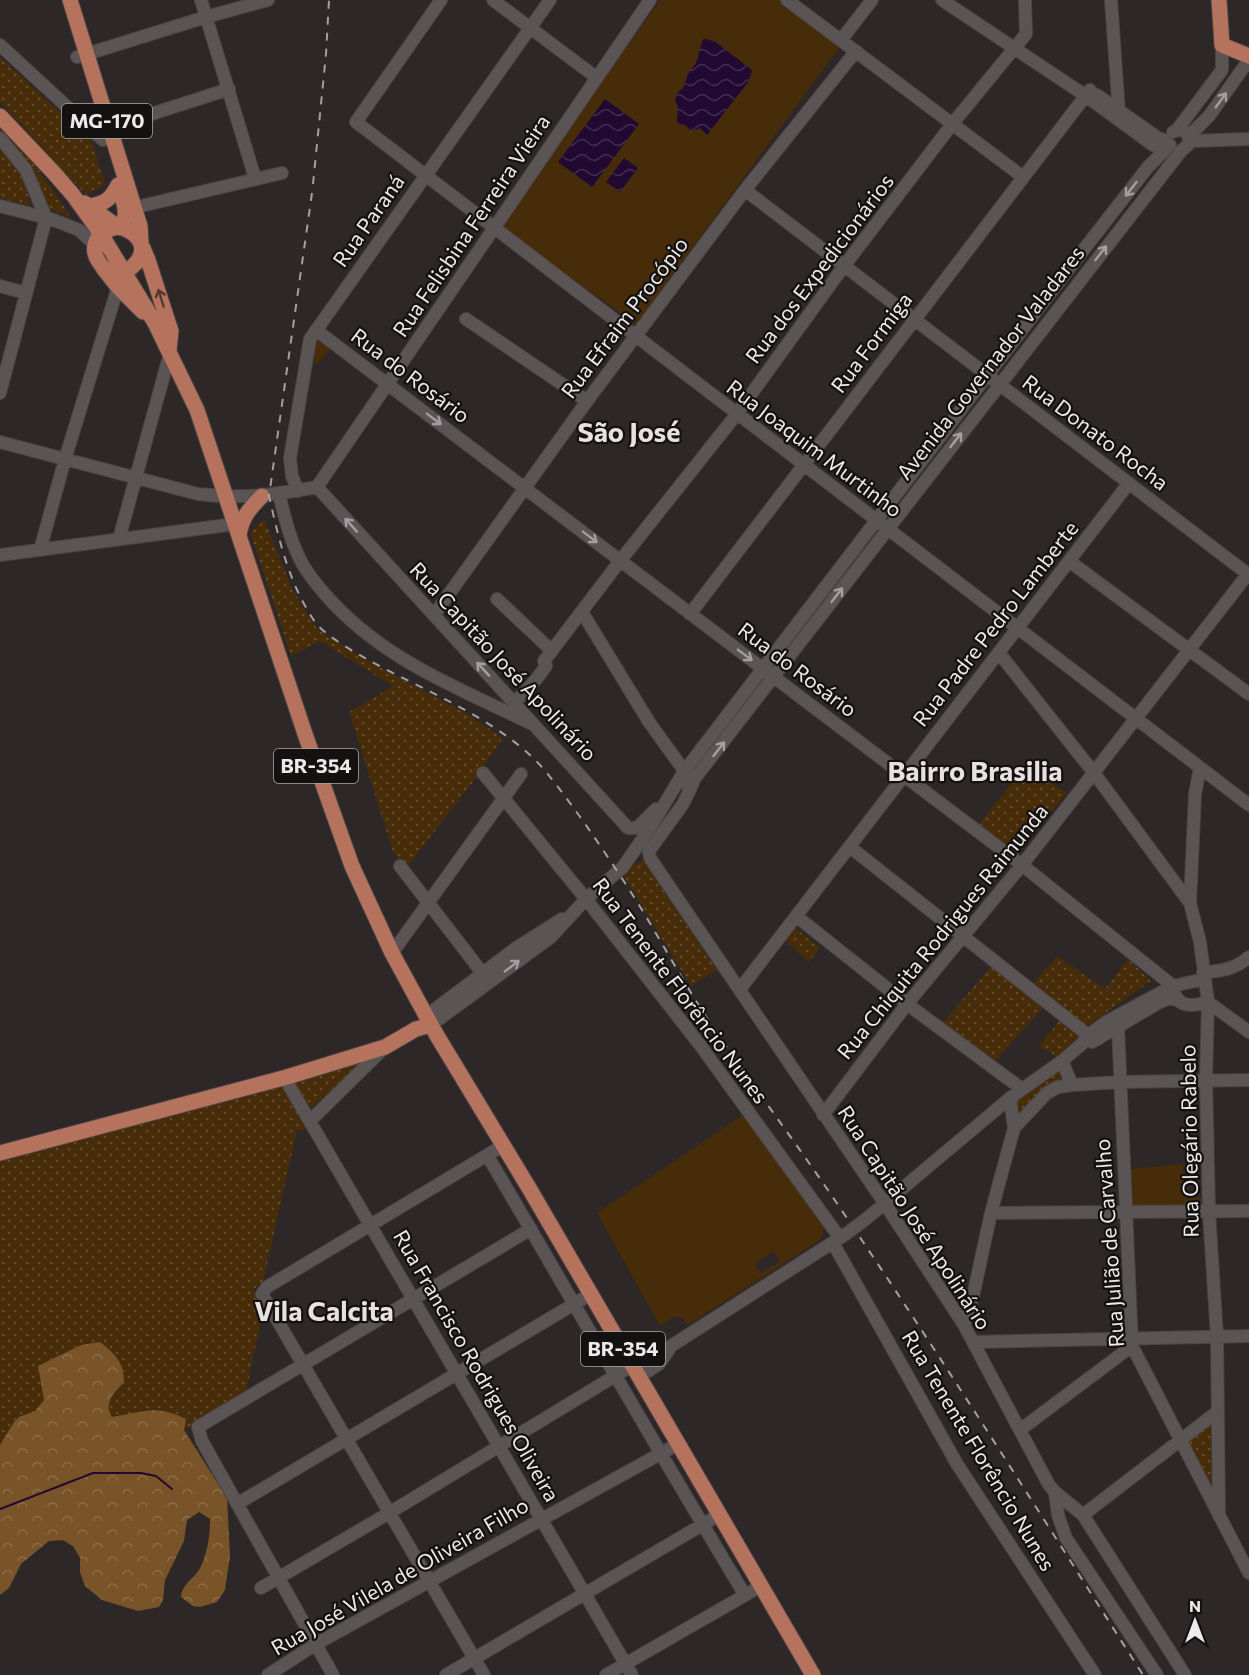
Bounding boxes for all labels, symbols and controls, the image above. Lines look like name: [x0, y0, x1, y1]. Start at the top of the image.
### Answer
one-way arrow: [1214, 92, 1227, 108]
road number: MG-170: [62, 104, 152, 138]
street label: Rua Felisbina Ferreira Vieira: [387, 109, 555, 341]
street label: Rua Paraná: [327, 169, 409, 271]
street label: Rua dos Expedicionários: [740, 169, 898, 368]
one-way arrow: [1125, 181, 1138, 197]
street label: Rua Efraim Procópio: [555, 232, 693, 403]
street label: Avenida Governador Valadares: [891, 240, 1089, 484]
one-way arrow: [1095, 245, 1108, 261]
street label: Rua Formiga: [825, 287, 917, 397]
one-way arrow: [155, 289, 166, 308]
street label: Rua do Rosário: [347, 322, 475, 427]
street label: Rua Donato Rocha: [1018, 369, 1174, 495]
street label: Rua Joaquim Murtinho: [722, 374, 907, 522]
one-way arrow: [426, 413, 442, 426]
district label: São José: [578, 415, 680, 448]
one-way arrow: [950, 433, 963, 449]
street label: Rua Padre Pedro Lamberte: [907, 516, 1083, 731]
one-way arrow: [344, 518, 358, 533]
one-way arrow: [581, 531, 597, 544]
street label: Rua Capitão José Apolinário: [405, 556, 603, 765]
one-way arrow: [831, 587, 844, 603]
street label: Rua do Rosário: [734, 616, 862, 721]
one-way arrow: [737, 649, 753, 662]
one-way arrow: [476, 661, 491, 676]
one-way arrow: [712, 742, 725, 758]
road number: BR-354: [274, 749, 358, 783]
district label: Bairro Brasilia: [888, 754, 1063, 787]
street label: Rua Chiquita Rodrigues Raimunda: [831, 799, 1052, 1064]
street label: Rua Tenente Florêncio Nunes: [588, 872, 774, 1108]
one-way arrow: [504, 960, 520, 972]
street label: Rua Olegário Rabelo: [1174, 1044, 1203, 1238]
street label: Rua Capitão José Apolinário: [833, 1100, 997, 1334]
street label: Rua Julião de Carvalho: [1089, 1138, 1128, 1348]
street label: Rua Francisco Rodrigues Oliveira: [389, 1225, 565, 1505]
district label: Vila Calcita: [254, 1294, 394, 1327]
street label: Rua Tenente Florêncio Nunes: [898, 1326, 1061, 1575]
road number: BR-354: [581, 1332, 665, 1366]
street label: Rua José Vilela de Oliveira Filho: [266, 1492, 532, 1660]
north arrow: [1165, 1591, 1225, 1651]
text: N: [1189, 1596, 1201, 1615]

